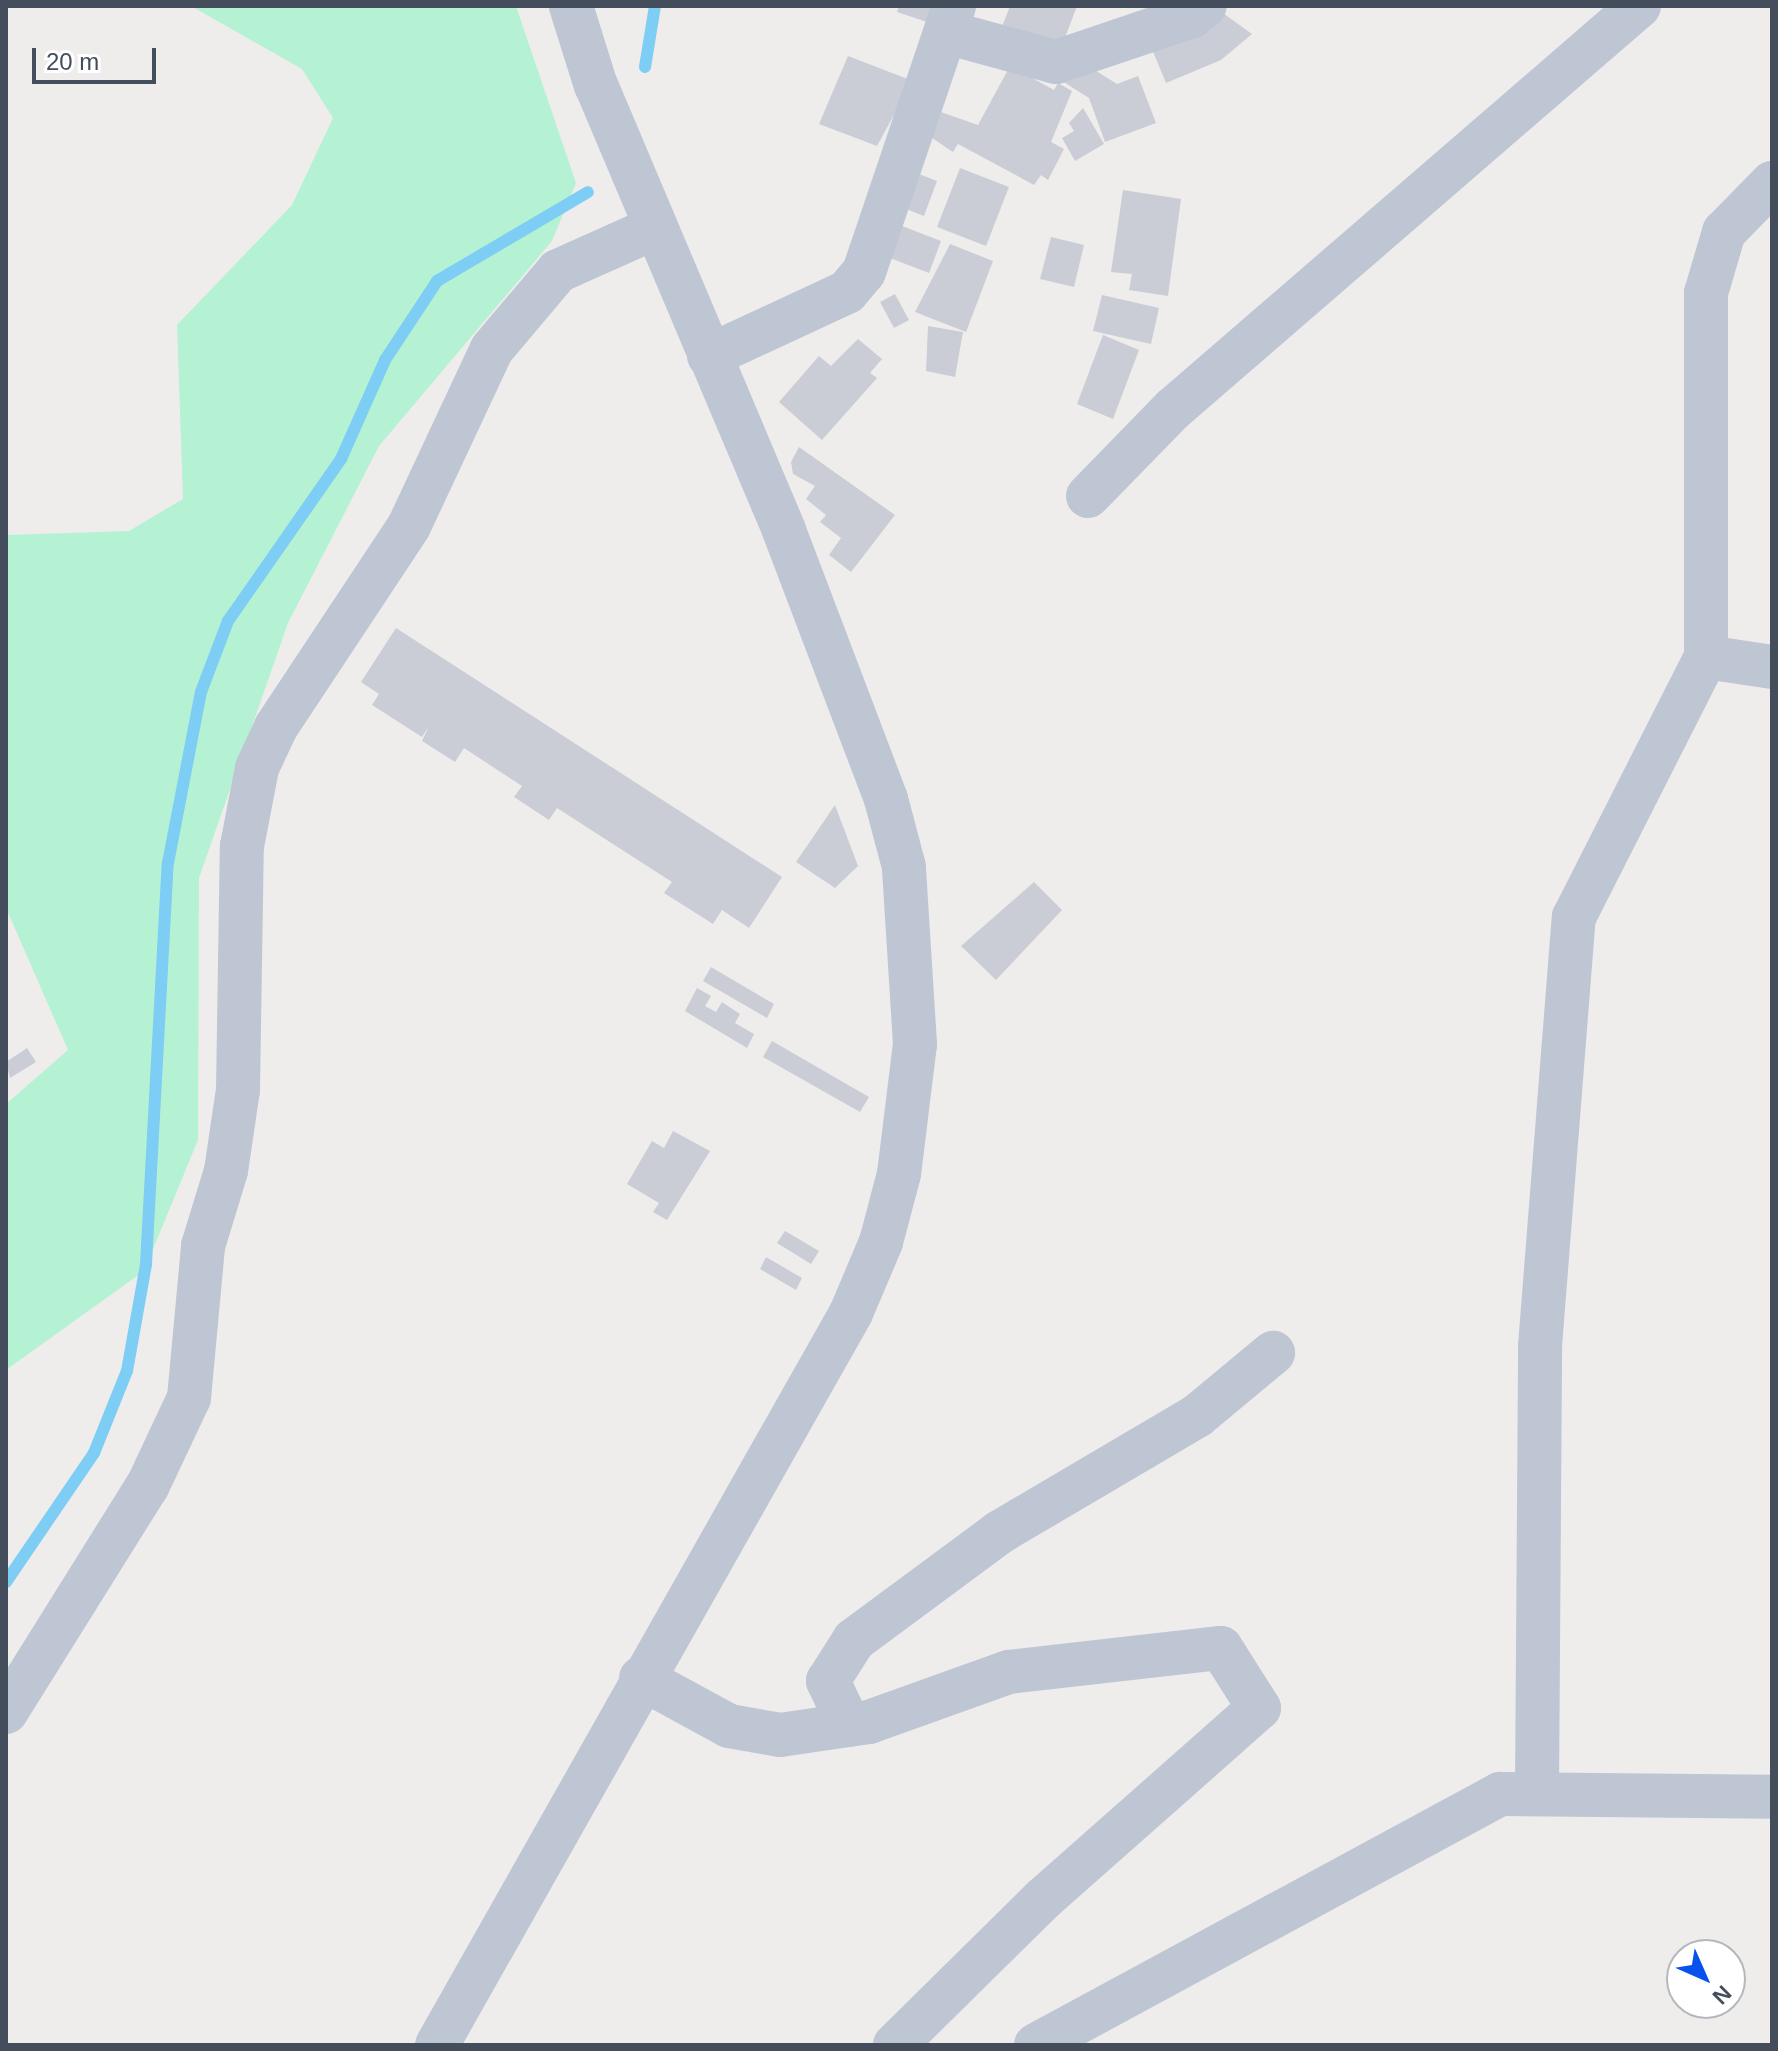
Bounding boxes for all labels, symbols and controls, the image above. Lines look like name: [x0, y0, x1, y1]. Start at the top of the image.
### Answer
scale bar: [36, 32, 160, 82]
text: 20 m: [46, 48, 99, 75]
north arrow: [1666, 1939, 1746, 2019]
text: N: [1707, 1980, 1736, 2009]

